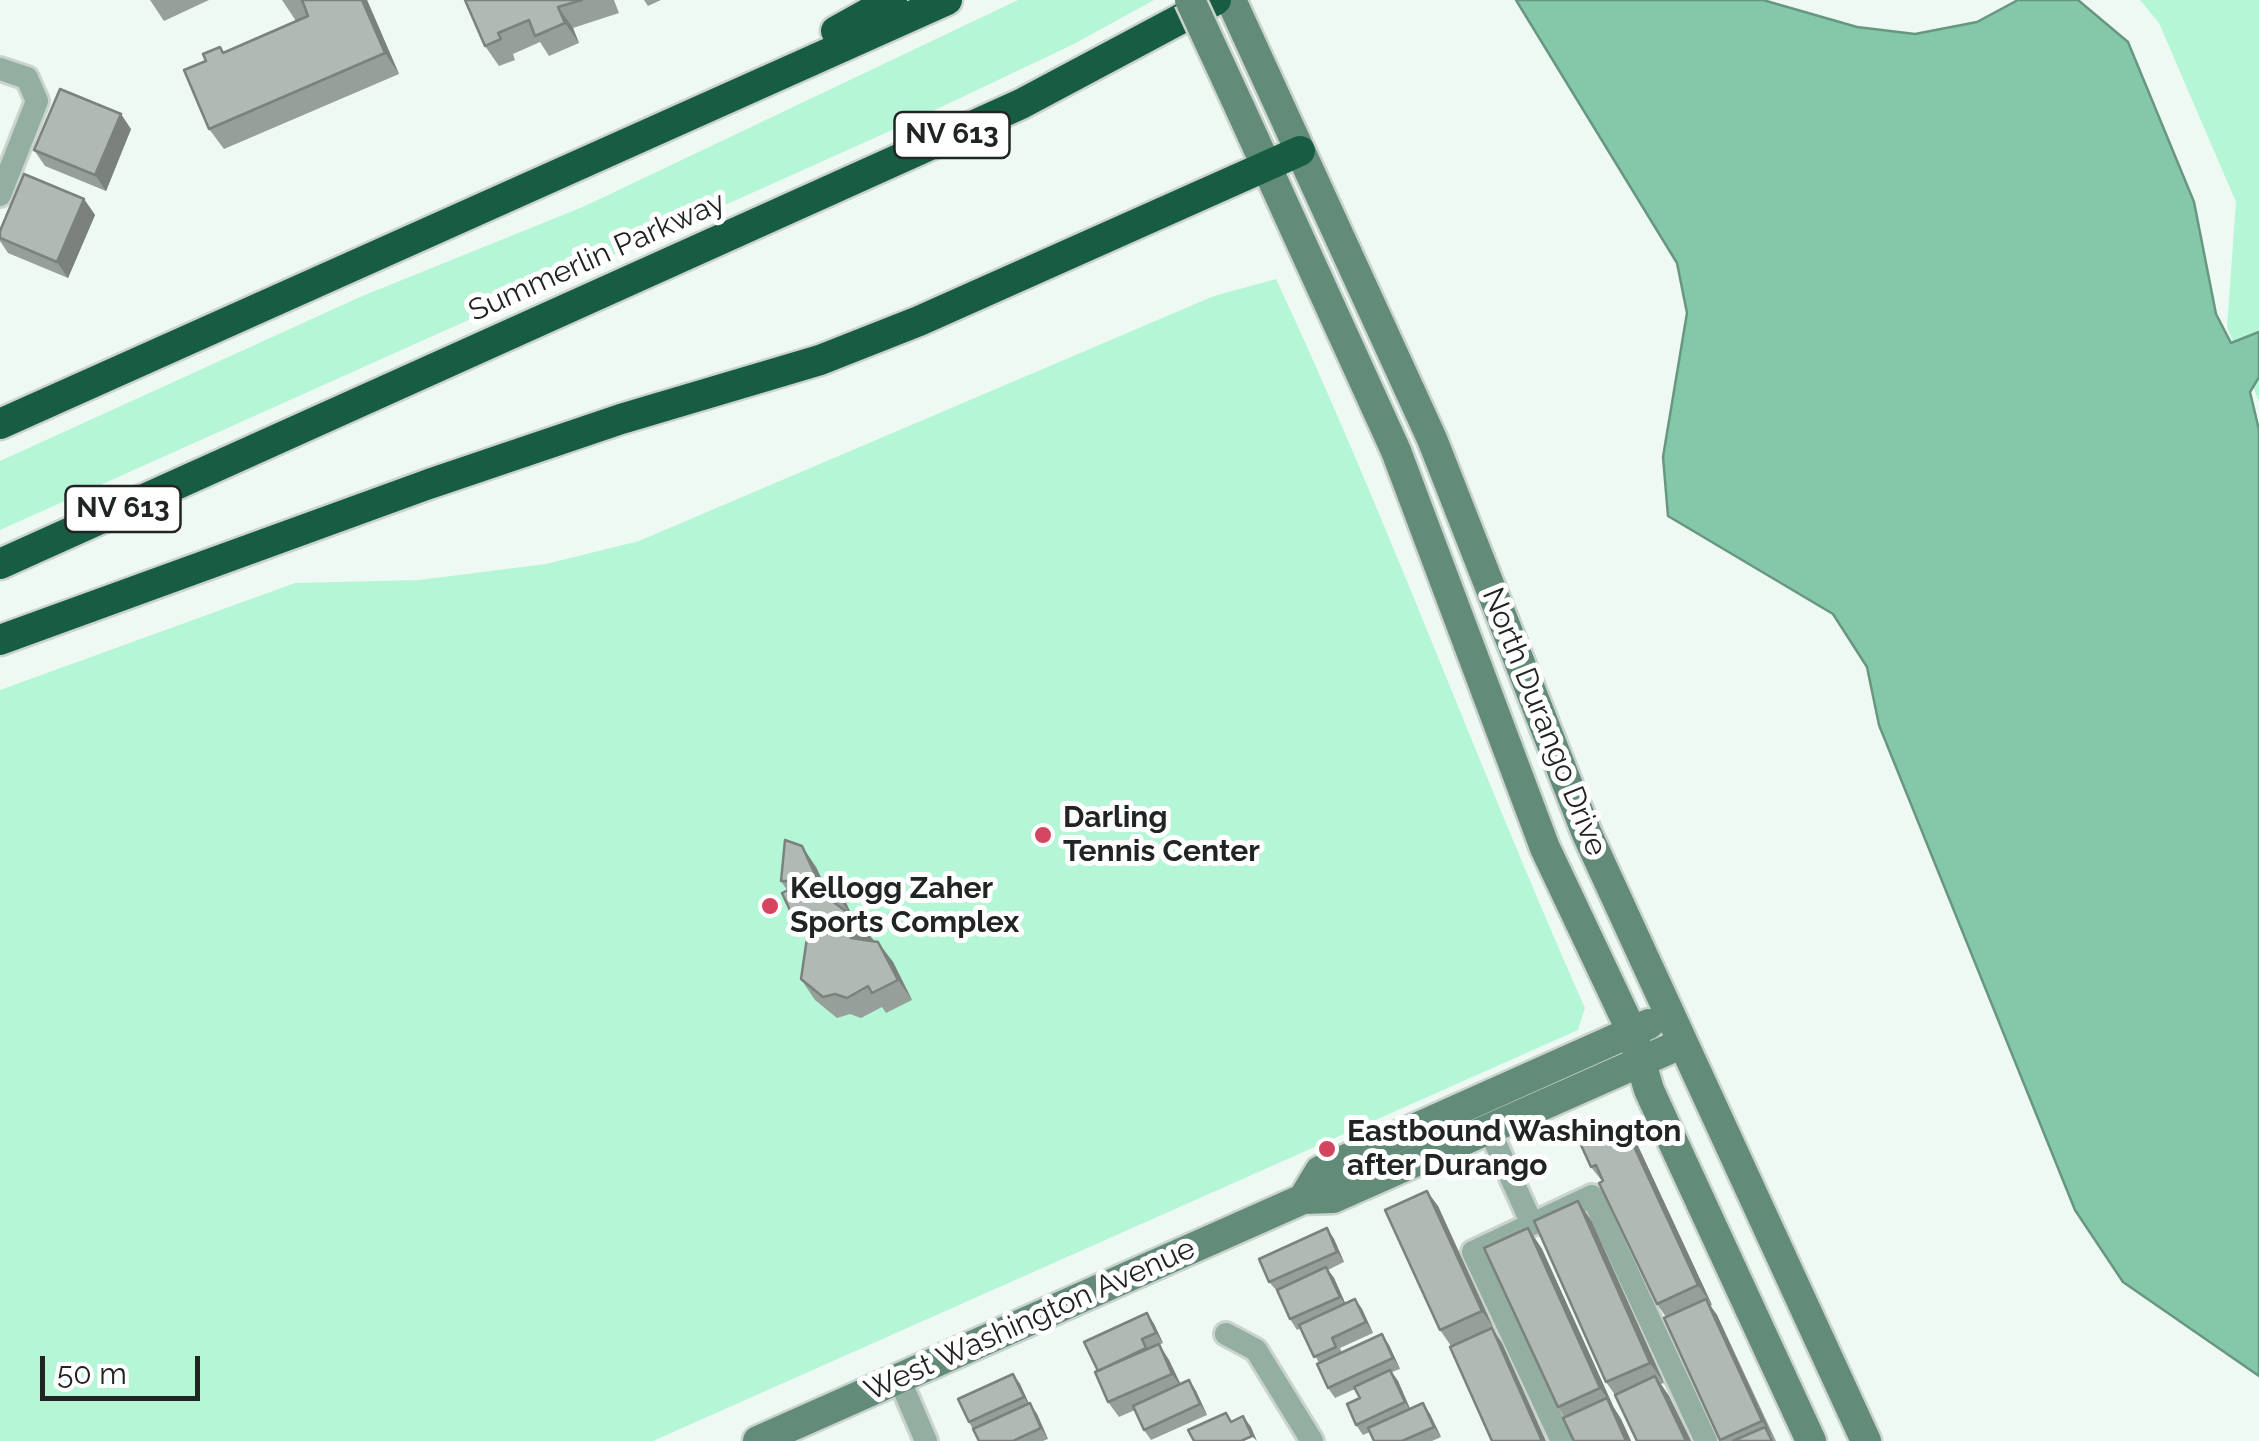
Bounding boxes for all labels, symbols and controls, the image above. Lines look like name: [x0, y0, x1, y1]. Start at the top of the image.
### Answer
road number: NV 613: [894, 112, 1010, 158]
street label: Summerlin Parkway: [463, 184, 731, 330]
road number: NV 613: [66, 486, 180, 532]
street label: North Durango Drive: [1474, 583, 1614, 861]
place label: Darling Tennis Center: [1063, 800, 1260, 870]
marker: Darling Tennis Center: [1032, 824, 1054, 846]
place label: Kellogg Zaher Sports Complex: [790, 871, 1019, 942]
marker: Kellogg Zaher Sports Complex: [759, 895, 781, 917]
place label: Eastbound Washington after Durango: [1347, 1114, 1681, 1184]
marker: Eastbound Washington after Durango: [1316, 1138, 1338, 1160]
street label: West Washington Avenue: [859, 1231, 1201, 1409]
scale bar: [45, 1336, 205, 1398]
text: 50 m: [57, 1356, 127, 1391]

